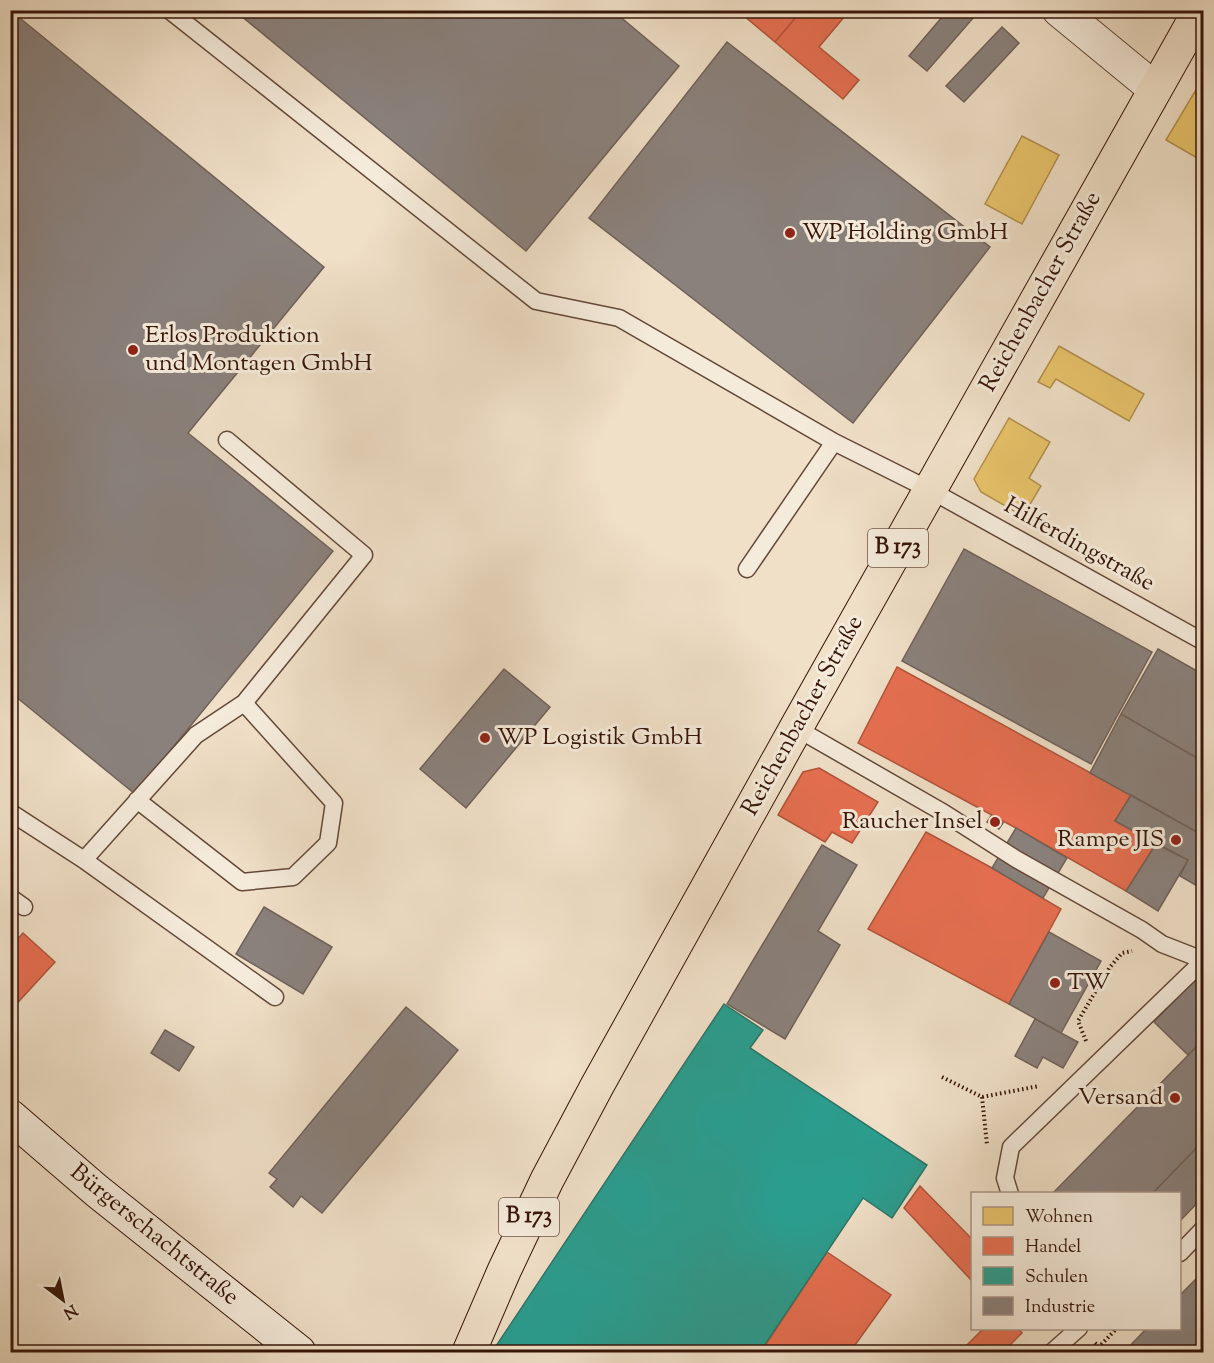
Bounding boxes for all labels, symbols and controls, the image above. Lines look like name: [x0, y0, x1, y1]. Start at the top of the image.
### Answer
street label: Reichenbacher Straße: [972, 186, 1110, 398]
place label: WP Holding GmbH: [802, 216, 1008, 250]
marker: WP Holding GmbH: [783, 226, 797, 240]
place label: Erlos Produktion und Montagen GmbH: [145, 319, 373, 381]
marker: Erlos Produktion und Montagen GmbH: [126, 343, 140, 357]
street label: Hilferdingstraße: [997, 489, 1161, 601]
road number: B 173: [868, 529, 928, 567]
street label: Reichenbacher Straße: [734, 610, 872, 822]
place label: WP Logistik GmbH: [497, 721, 702, 755]
marker: WP Logistik GmbH: [478, 731, 492, 745]
place label: Raucher Insel: [842, 805, 983, 839]
marker: Raucher Insel: [988, 815, 1002, 829]
place label: Rampe JIS: [1057, 823, 1164, 857]
marker: Rampe JIS: [1169, 833, 1183, 847]
place label: TW: [1067, 966, 1111, 1000]
marker: TW: [1048, 976, 1062, 990]
place label: Versand: [1078, 1081, 1163, 1115]
marker: Versand: [1168, 1091, 1182, 1105]
street label: Bürgerschachtstraße: [62, 1156, 246, 1314]
legend: [971, 1192, 1181, 1330]
road number: B 173: [499, 1198, 559, 1236]
text: Wohnen: [1025, 1205, 1093, 1231]
text: Handel: [1025, 1235, 1081, 1261]
text: Schulen: [1025, 1265, 1089, 1291]
north arrow: [33, 1270, 93, 1330]
text: Industrie: [1025, 1295, 1095, 1321]
text: N: [58, 1297, 81, 1324]

